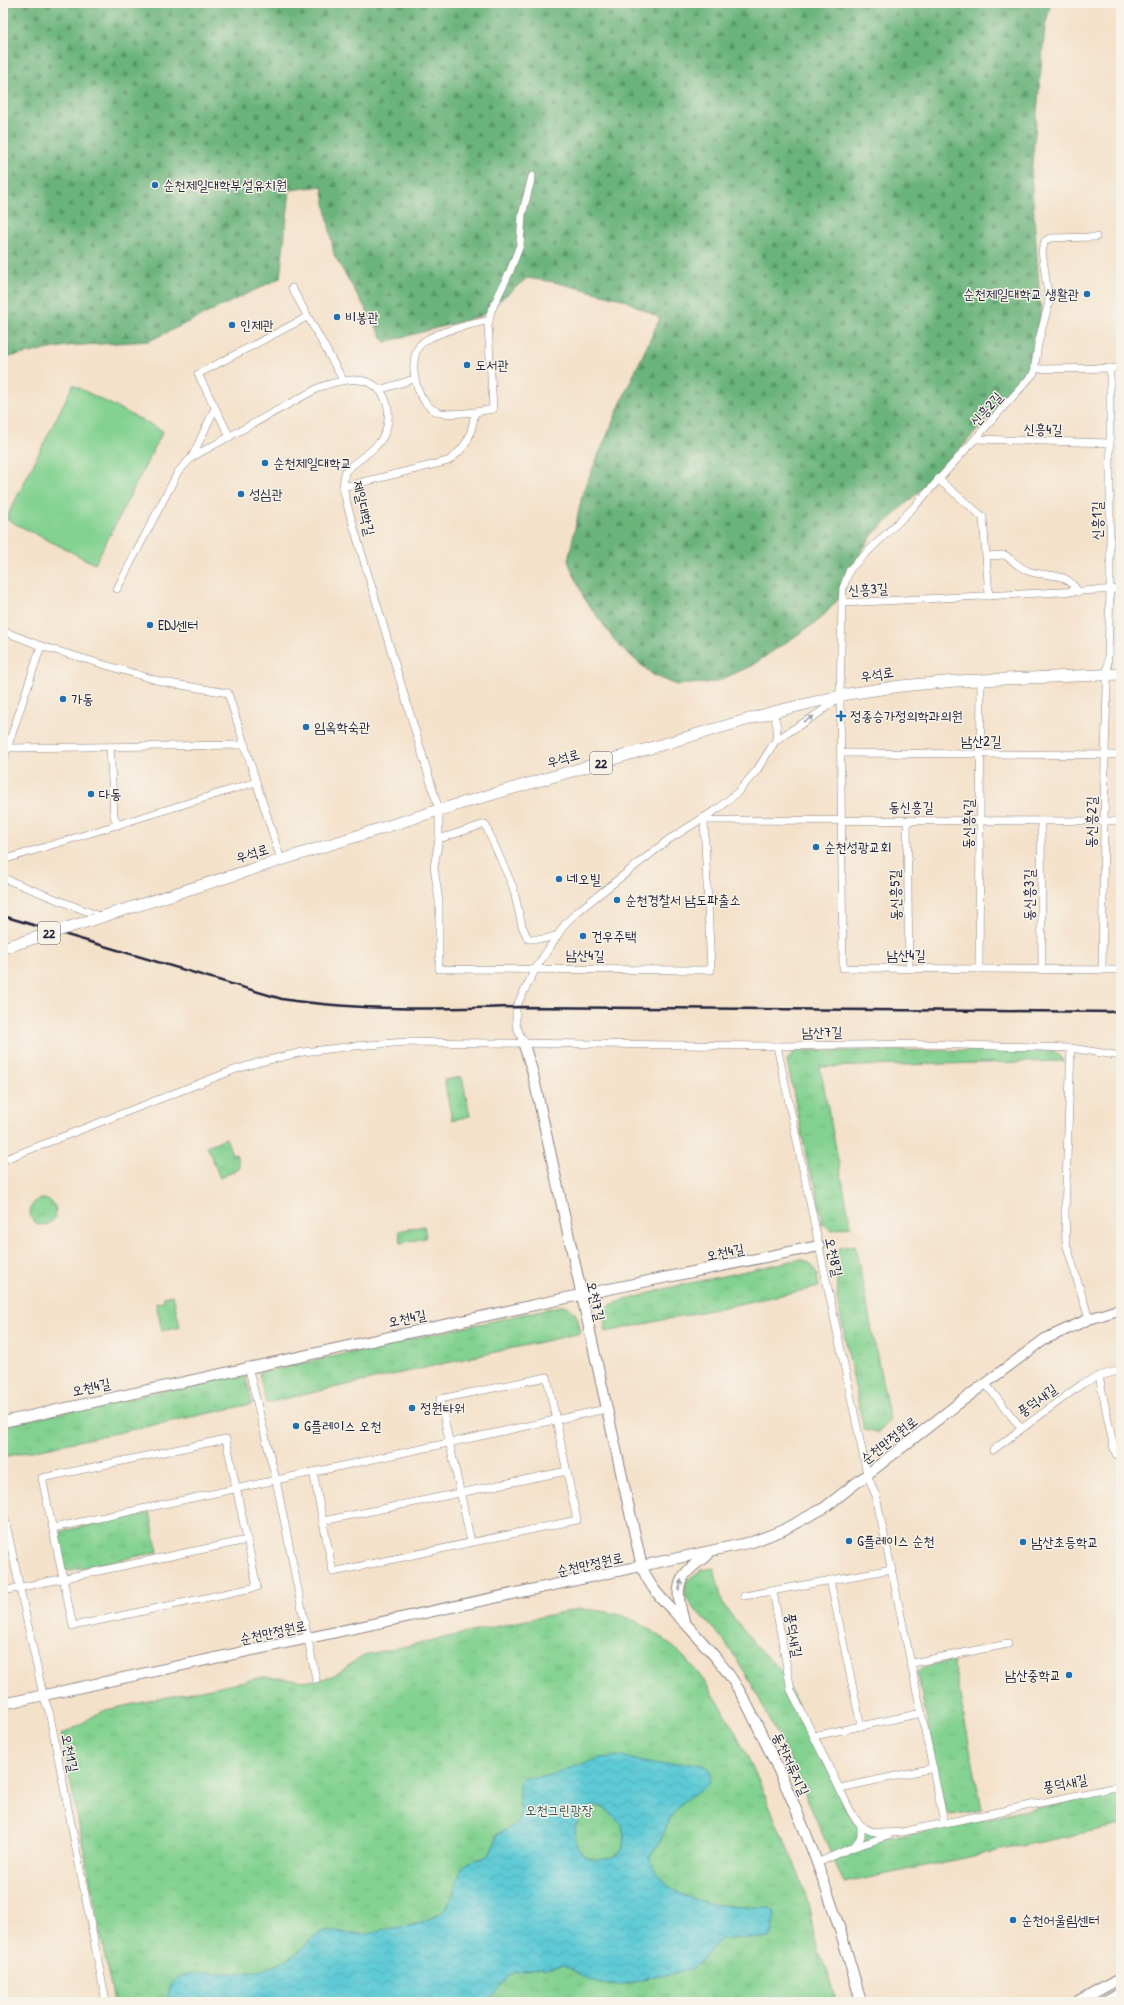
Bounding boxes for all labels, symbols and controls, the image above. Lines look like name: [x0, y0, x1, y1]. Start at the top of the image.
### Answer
place label: 순천제일대학부설유치원: [163, 175, 287, 194]
marker: 순천제일대학부설유치원: [150, 180, 160, 190]
place label: 순천제일대학교 생활관: [963, 284, 1079, 303]
marker: 순천제일대학교 생활관: [1082, 289, 1092, 299]
place label: 비봉관: [345, 307, 379, 326]
marker: 비봉관: [332, 312, 342, 322]
place label: 인제관: [240, 315, 274, 334]
marker: 인제관: [227, 320, 237, 330]
place label: 도서관: [475, 355, 509, 374]
marker: 도서관: [462, 360, 472, 370]
street label: 신흥2길: [965, 387, 1007, 430]
street label: 신흥4길: [1023, 419, 1063, 438]
place label: 순천제일대학교: [273, 453, 352, 472]
marker: 순천제일대학교: [260, 458, 270, 468]
street label: 제일대학길: [349, 478, 380, 538]
place label: 성심관: [249, 484, 283, 503]
marker: 성심관: [236, 489, 246, 499]
street label: 신흥1길: [1087, 501, 1106, 540]
street label: 신흥3길: [847, 578, 889, 599]
place label: EDJ센터: [158, 615, 199, 634]
marker: EDJ센터: [145, 620, 155, 630]
street label: 우석로: [859, 661, 895, 686]
place label: 가동: [71, 689, 94, 708]
marker: 가동: [58, 694, 68, 704]
place label: 정종승가정의학과의원: [850, 706, 963, 725]
marker: 정종승가정의학과의원: [835, 710, 847, 722]
one-way arrow: [803, 716, 815, 723]
place label: 임옥학숙관: [314, 717, 370, 736]
marker: 임옥학숙관: [301, 722, 311, 732]
street label: 남산2길: [961, 731, 1002, 750]
street label: 우석로: [544, 744, 582, 771]
road number: 22: [590, 752, 612, 774]
place label: 다동: [99, 784, 122, 803]
marker: 다동: [86, 789, 96, 799]
street label: 동신흥2길: [1081, 795, 1100, 848]
street label: 동신흥길: [888, 797, 934, 816]
street label: 동신흥4길: [958, 798, 977, 849]
place label: 순천성광교회: [824, 837, 892, 856]
street label: 우석로: [233, 838, 271, 867]
marker: 순천성광교회: [811, 842, 821, 852]
place label: 네오빌: [567, 869, 602, 888]
street label: 동신흥5길: [885, 869, 904, 921]
street label: 동신흥3길: [1019, 869, 1038, 921]
marker: 네오빌: [554, 874, 564, 884]
place label: 순천경찰서 남도파출소: [625, 890, 741, 909]
marker: 순천경찰서 남도파출소: [612, 895, 622, 905]
road number: 22: [38, 922, 60, 944]
place label: 건우주택: [591, 926, 636, 945]
marker: 건우주택: [578, 931, 588, 941]
street label: 남산4길: [565, 945, 605, 964]
street label: 남산4길: [886, 945, 926, 964]
street label: 남산7길: [801, 1022, 843, 1041]
street label: 오천8길: [821, 1235, 848, 1279]
street label: 오천4길: [704, 1238, 747, 1265]
street label: 오천7길: [583, 1279, 610, 1324]
street label: 오천4길: [386, 1304, 429, 1331]
street label: 오천4길: [70, 1373, 113, 1400]
street label: 풍덕새길: [1013, 1378, 1061, 1421]
place label: 정원타워: [420, 1398, 465, 1417]
marker: 정원타워: [407, 1403, 417, 1413]
street label: 순천만정원로: [856, 1411, 921, 1468]
place label: G플레이스 오천: [304, 1416, 382, 1435]
marker: G플레이스 오천: [291, 1421, 301, 1431]
place label: G플레이스 순천: [857, 1531, 935, 1550]
place label: 남산초등학교: [1031, 1532, 1099, 1551]
marker: G플레이스 순천: [844, 1536, 854, 1546]
marker: 남산초등학교: [1018, 1537, 1028, 1547]
street label: 순천만정원로: [555, 1547, 625, 1580]
one-way arrow: [678, 1579, 684, 1591]
street label: 풍덕새길: [781, 1611, 808, 1659]
street label: 순천만정원로: [238, 1615, 308, 1648]
place label: 남산중학교: [1005, 1665, 1061, 1684]
marker: 남산중학교: [1064, 1670, 1074, 1680]
street label: 동천저류지길: [769, 1729, 815, 1799]
street label: 오천1길: [57, 1732, 84, 1775]
street label: 풍덕새길: [1041, 1769, 1090, 1796]
park label: 오천그린광장: [525, 1800, 594, 1819]
place label: 순천어울림센터: [1021, 1910, 1100, 1929]
marker: 순천어울림센터: [1008, 1915, 1018, 1925]

